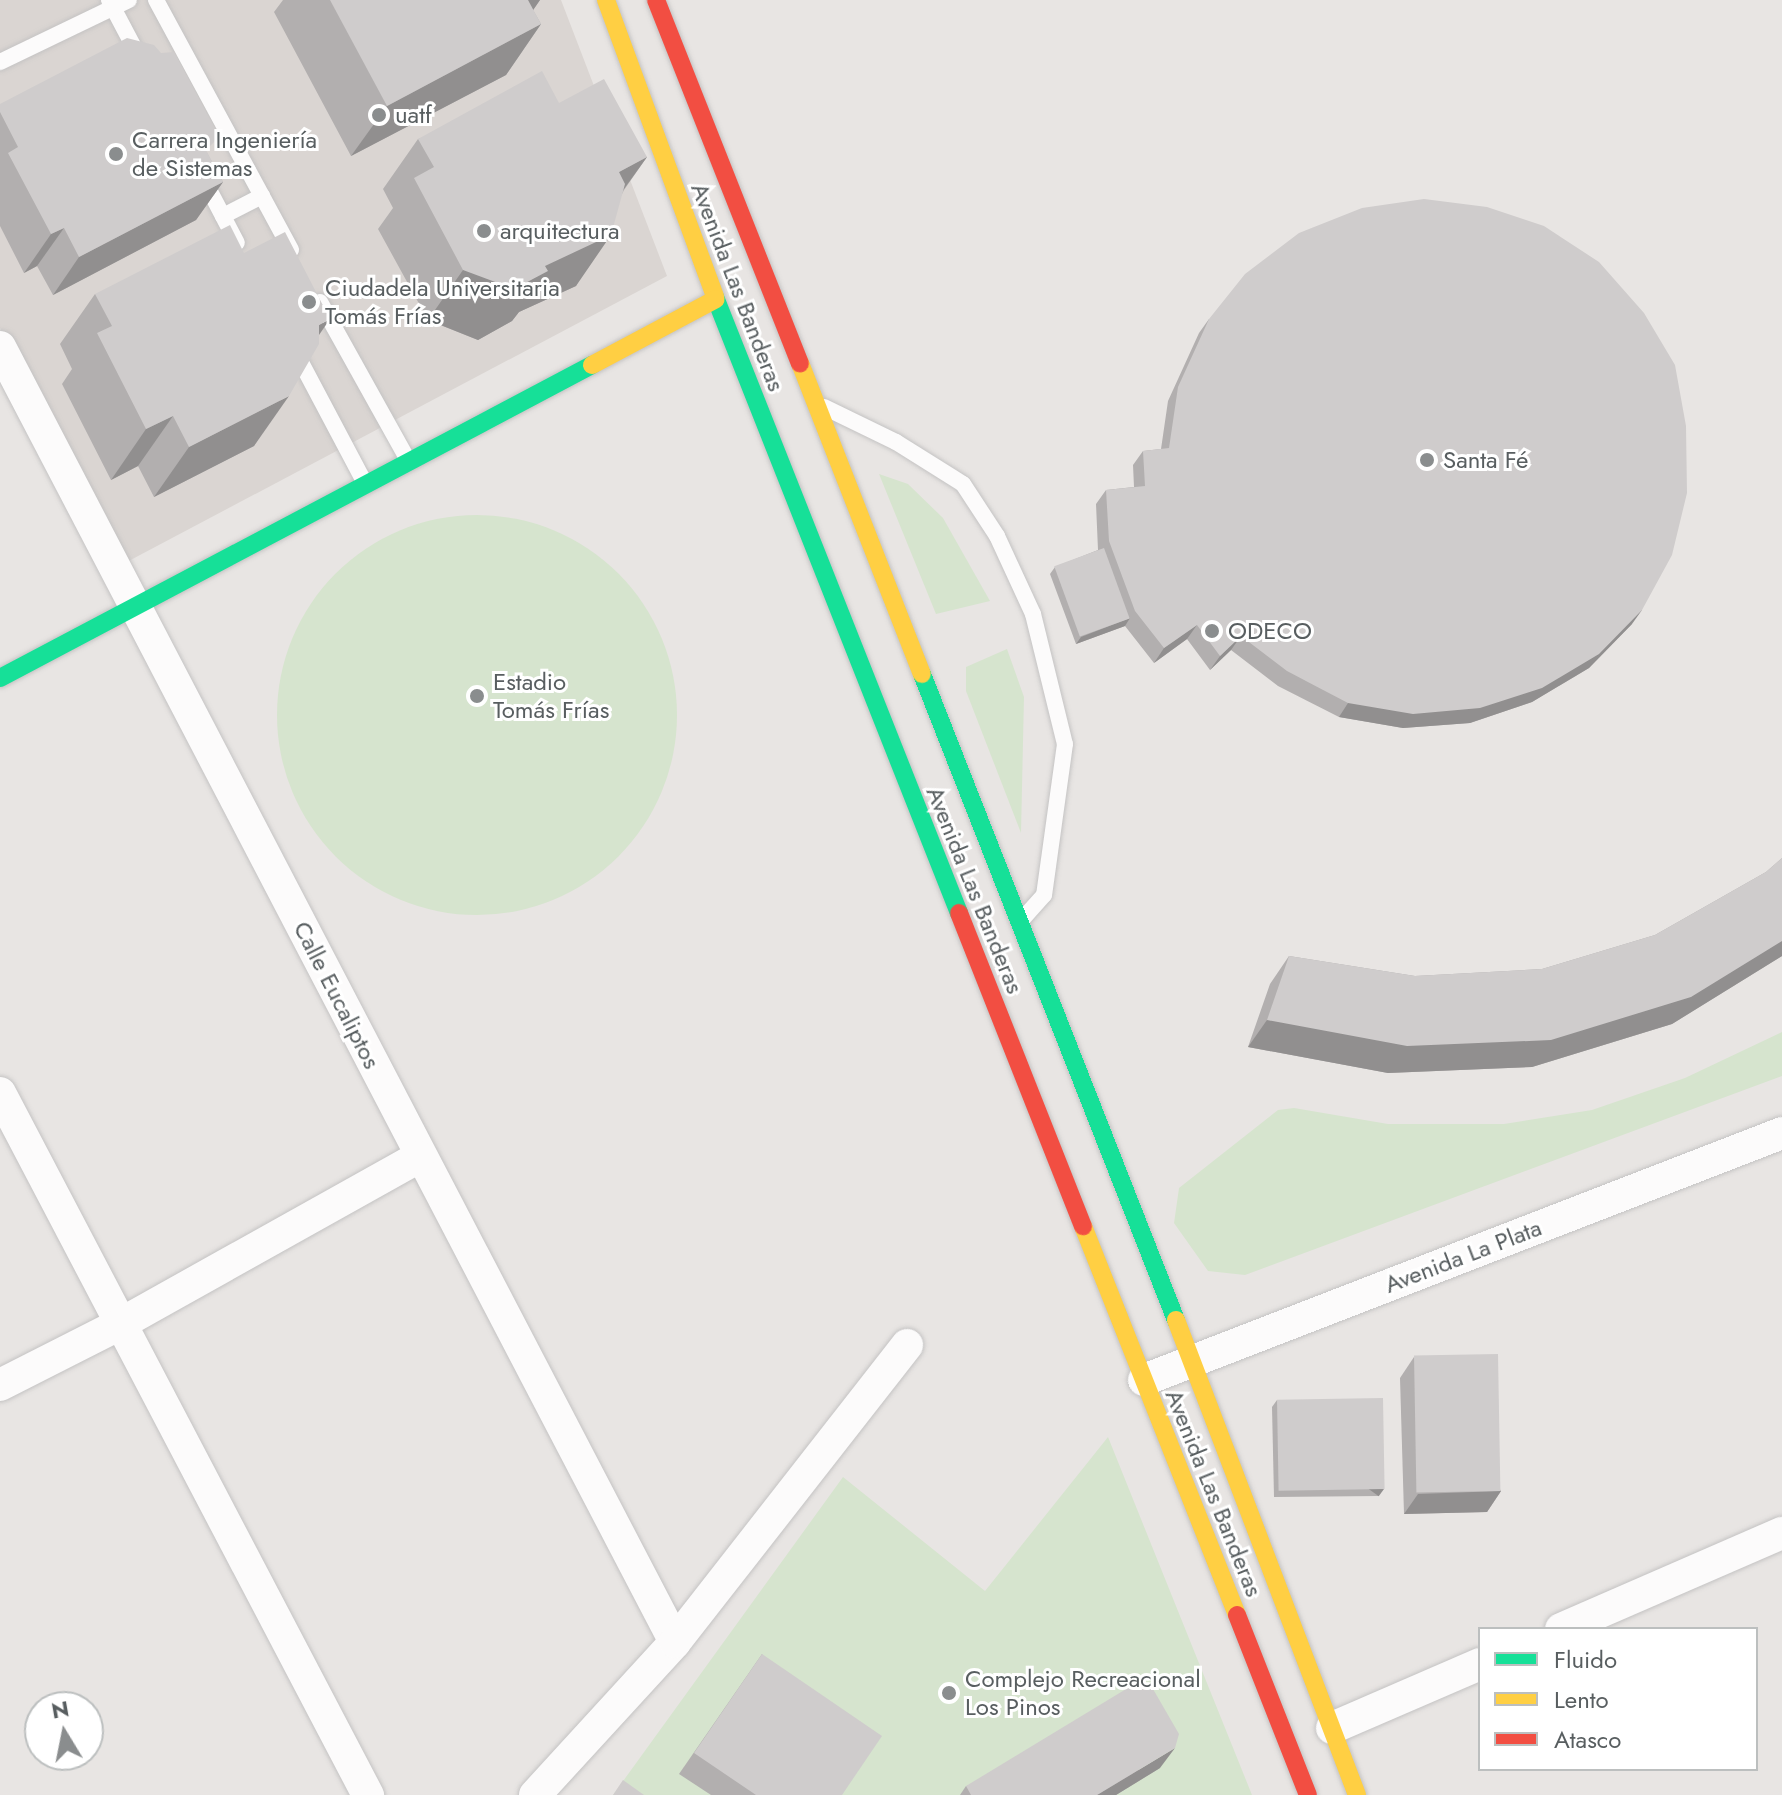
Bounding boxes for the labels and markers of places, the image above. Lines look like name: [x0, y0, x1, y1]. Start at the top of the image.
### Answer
place label: uatf: [395, 101, 432, 129]
marker: uatf: [370, 106, 388, 124]
place label: Carrera Ingeniería de Sistemas: [132, 126, 317, 182]
marker: Carrera Ingeniería de Sistemas: [107, 145, 125, 163]
place label: arquitectura: [500, 217, 620, 245]
marker: arquitectura: [475, 222, 493, 240]
place label: Ciudadela Universitaria Tomás Frías: [325, 274, 560, 330]
marker: Ciudadela Universitaria Tomás Frías: [300, 293, 318, 311]
place label: Santa Fé: [1443, 446, 1528, 474]
marker: Santa Fé: [1418, 451, 1436, 469]
place label: ODECO: [1228, 617, 1312, 645]
marker: ODECO: [1203, 622, 1221, 640]
place label: Estadio Tomás Frías: [493, 668, 609, 724]
marker: Estadio Tomás Frías: [468, 687, 486, 705]
place label: Complejo Recreacional Los Pinos: [965, 1665, 1201, 1721]
marker: Complejo Recreacional Los Pinos: [940, 1684, 958, 1702]

